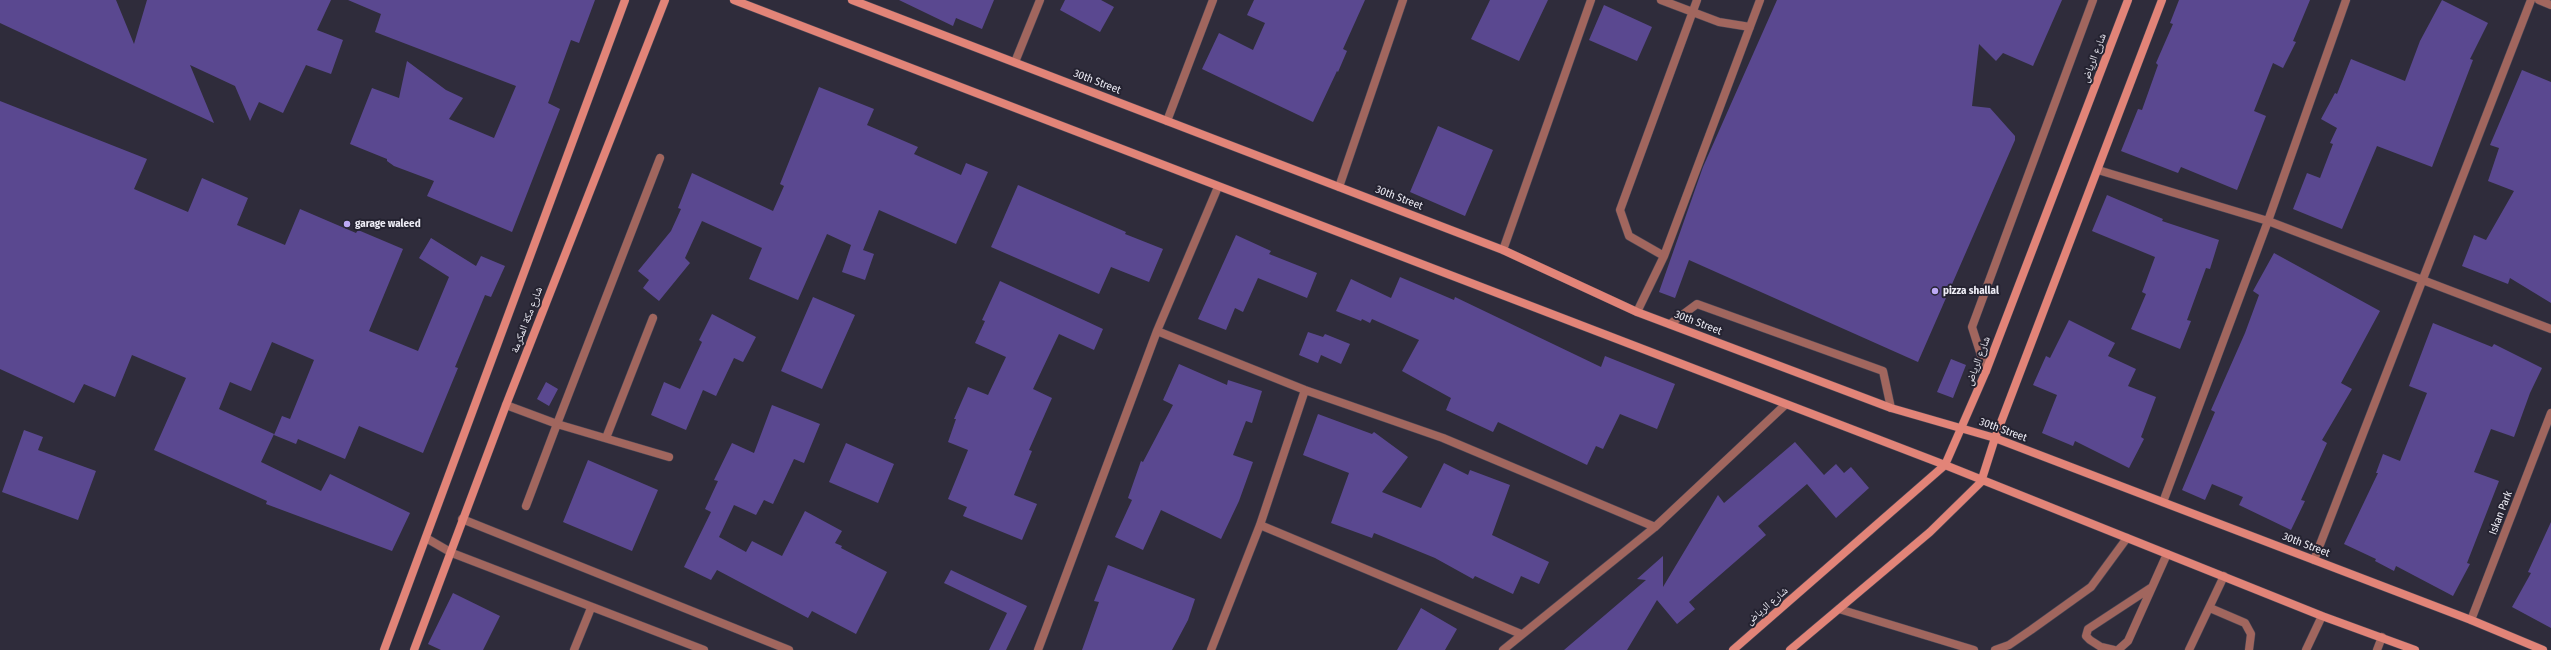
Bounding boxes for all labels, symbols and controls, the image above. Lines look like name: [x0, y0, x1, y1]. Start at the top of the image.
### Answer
street label: شارع الرياض: [2079, 32, 2109, 84]
street label: 30th Street: [1071, 67, 1123, 97]
street label: 30th Street: [1373, 183, 1425, 213]
place label: garage waleed: [355, 217, 421, 231]
marker: garage waleed: [342, 219, 352, 229]
place label: pizza shallal: [1943, 284, 1999, 298]
street label: شارع مكة المكرمة: [508, 285, 546, 355]
marker: pizza shallal: [1930, 286, 1940, 296]
street label: 30th Street: [1672, 308, 1724, 338]
street label: شارع الرياض: [1963, 335, 1993, 387]
street label: 30th Street: [1977, 415, 2029, 445]
street label: Iskan Park: [2487, 489, 2515, 537]
street label: 30th Street: [2280, 530, 2332, 560]
street label: شارع الرياض: [1743, 584, 1791, 628]

